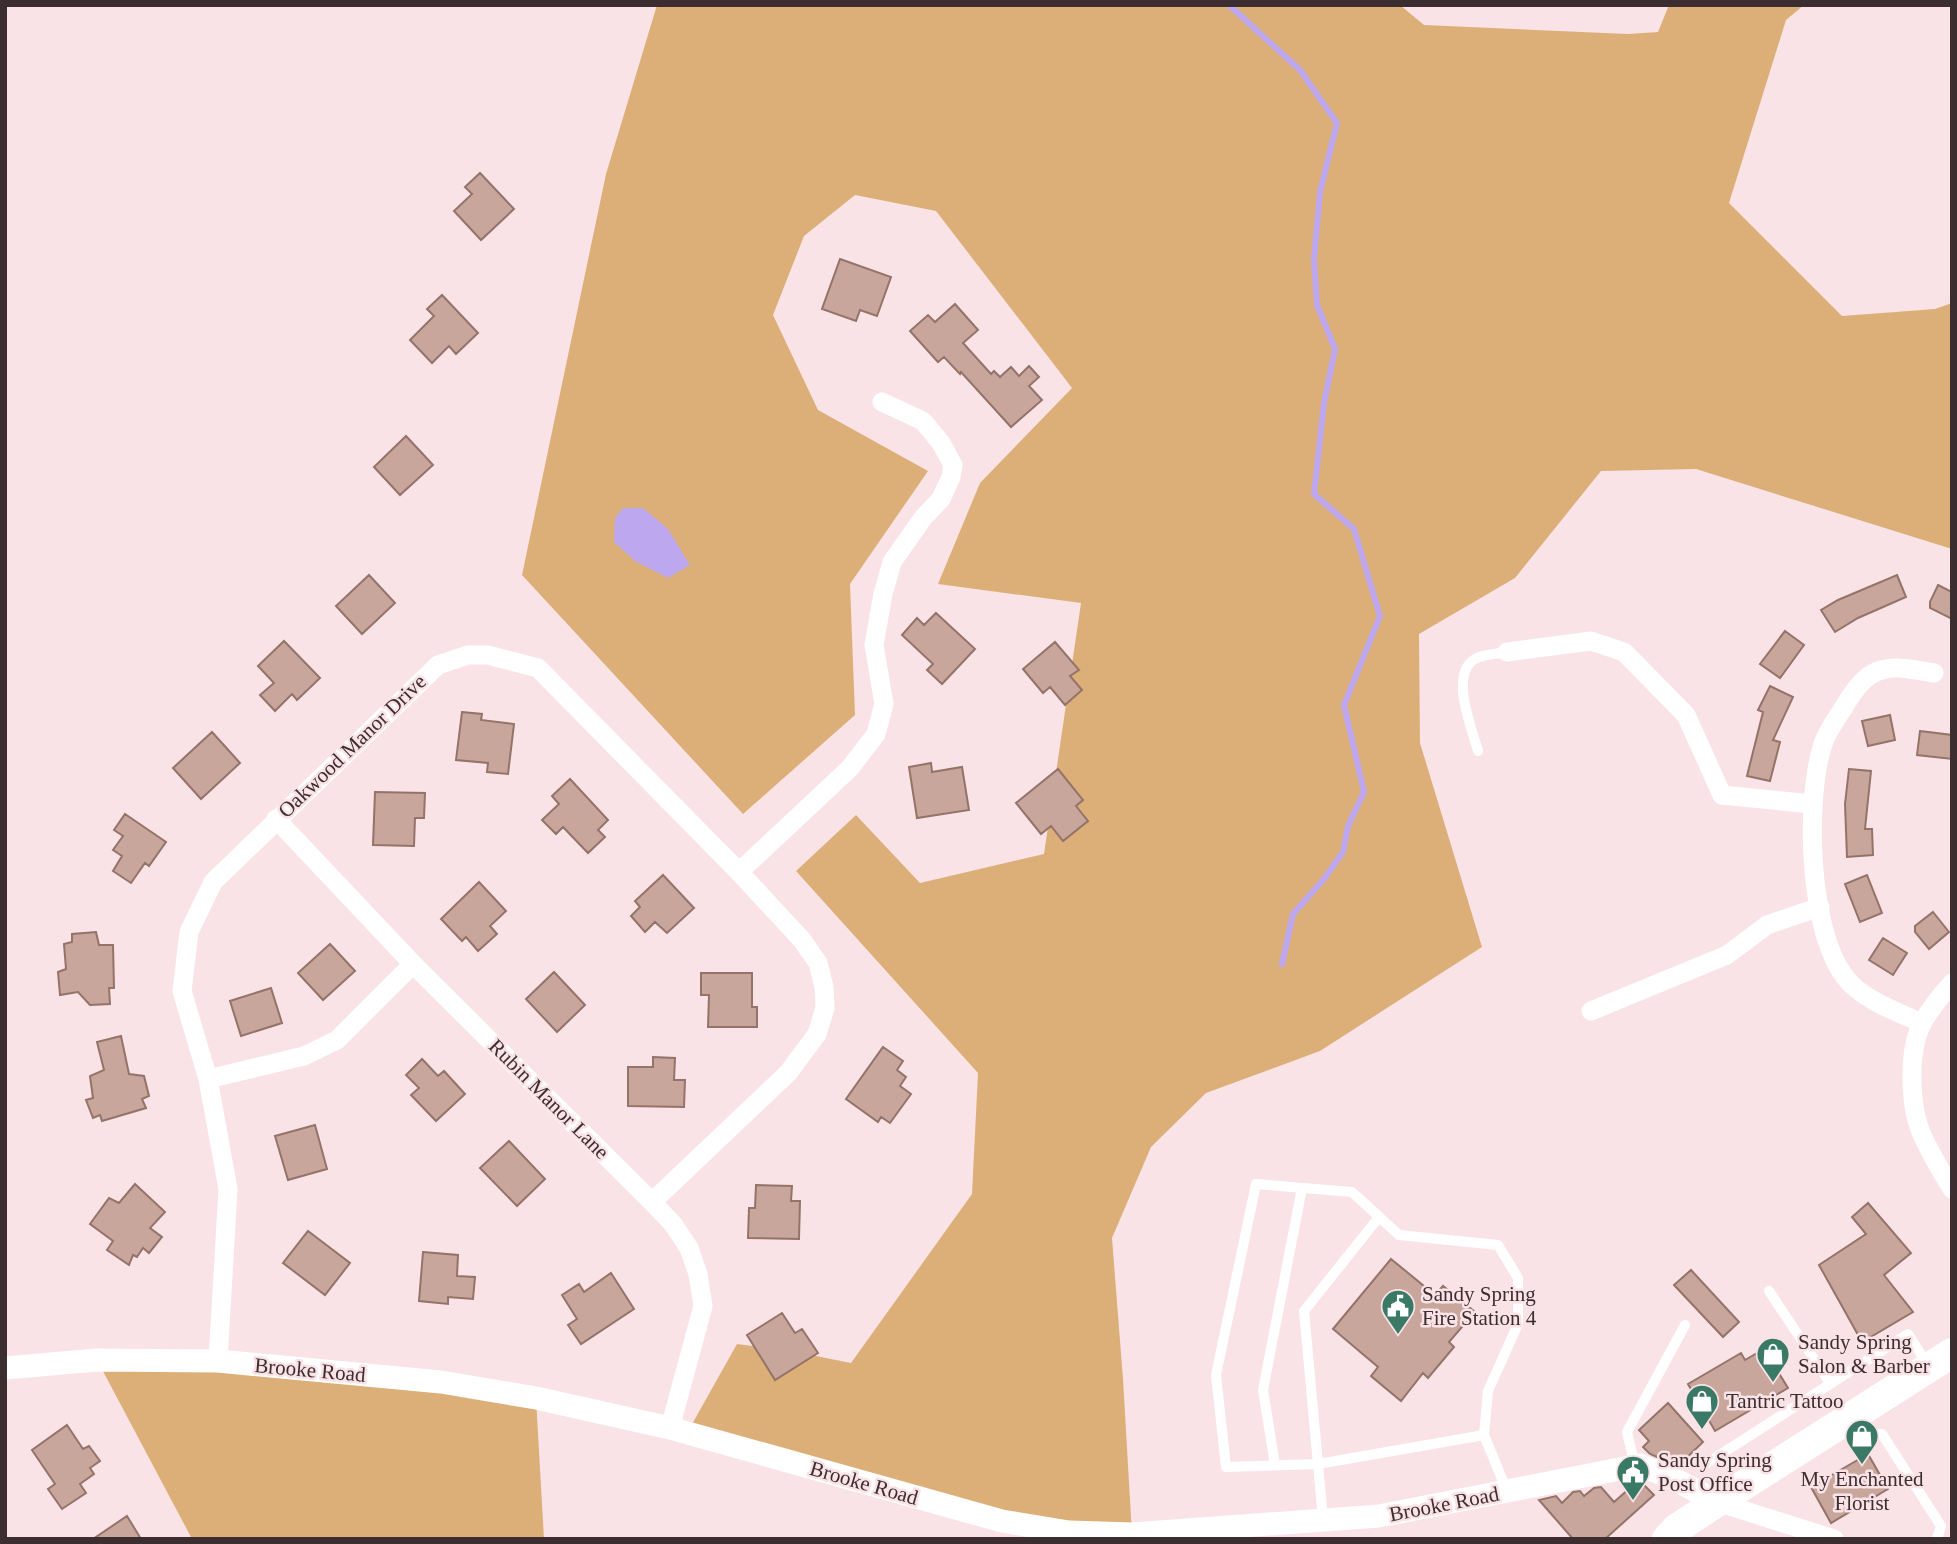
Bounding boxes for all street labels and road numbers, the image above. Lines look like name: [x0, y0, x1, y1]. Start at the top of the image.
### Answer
street label: Oakwood Manor Drive: [273, 669, 431, 823]
street label: Rubin Manor Lane: [484, 1034, 614, 1164]
street label: Brooke Road: [253, 1353, 367, 1387]
street label: Brooke Road: [807, 1456, 921, 1510]
street label: Brooke Road: [1387, 1481, 1501, 1526]

